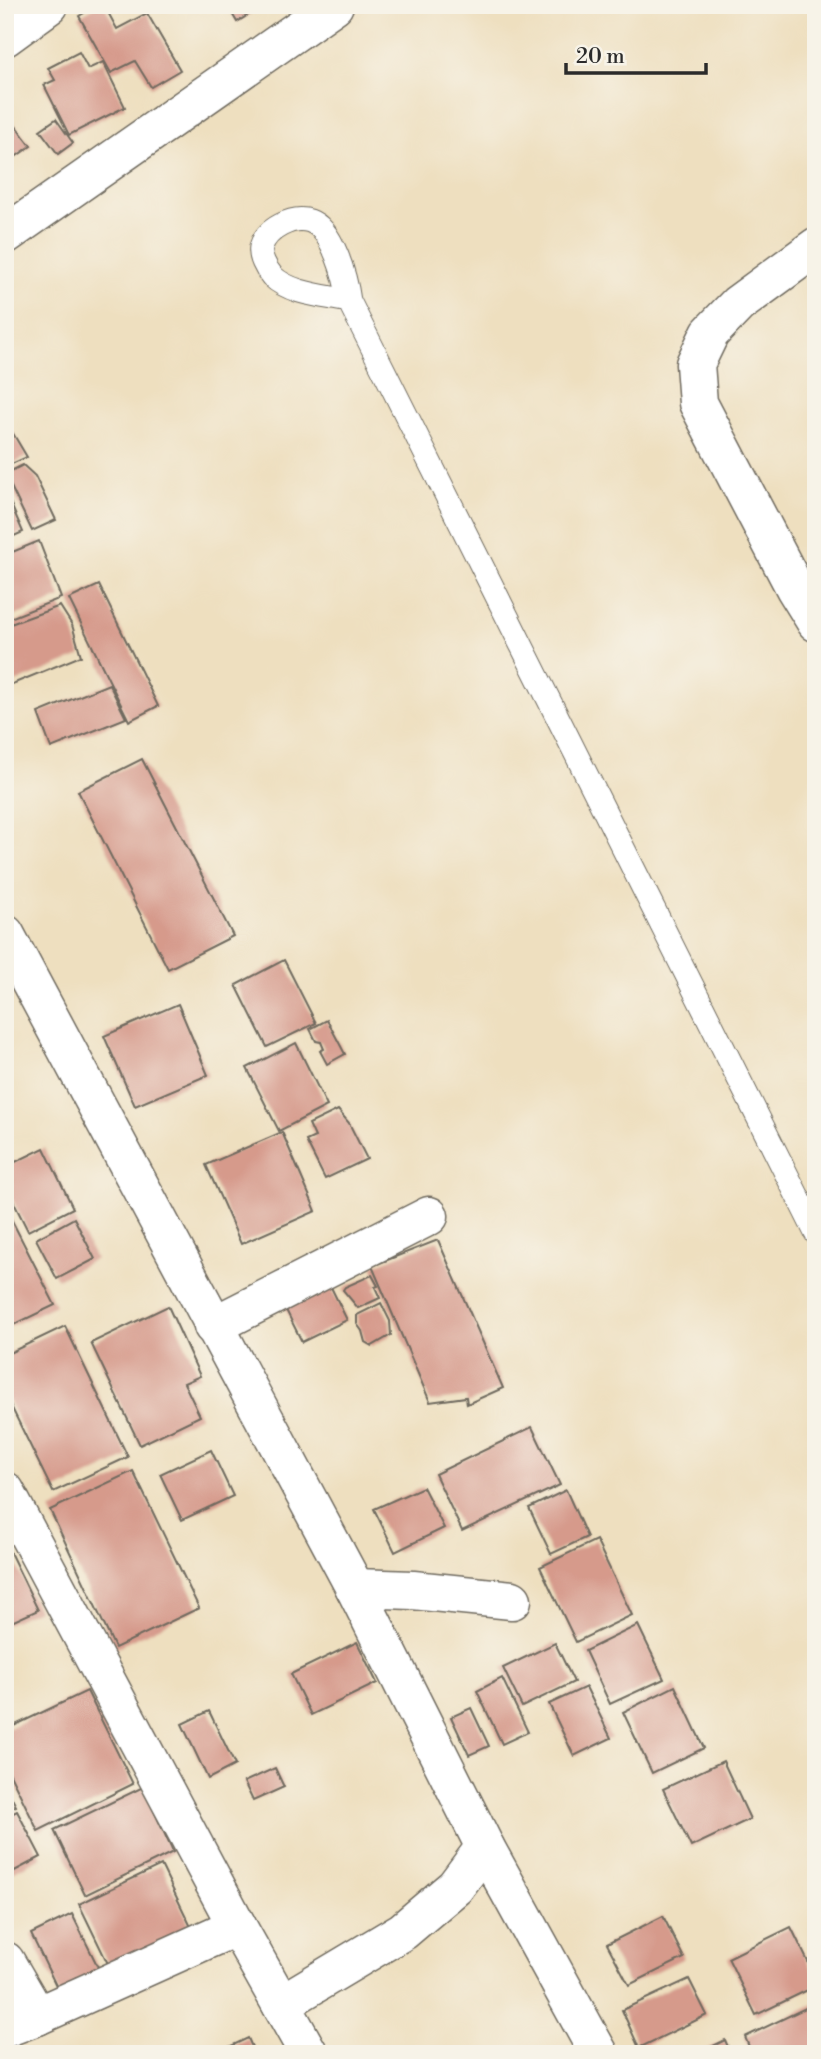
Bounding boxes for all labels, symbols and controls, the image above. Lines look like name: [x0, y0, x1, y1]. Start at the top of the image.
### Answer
scale bar: [566, 32, 706, 76]
text: 20 m: [576, 44, 625, 70]

